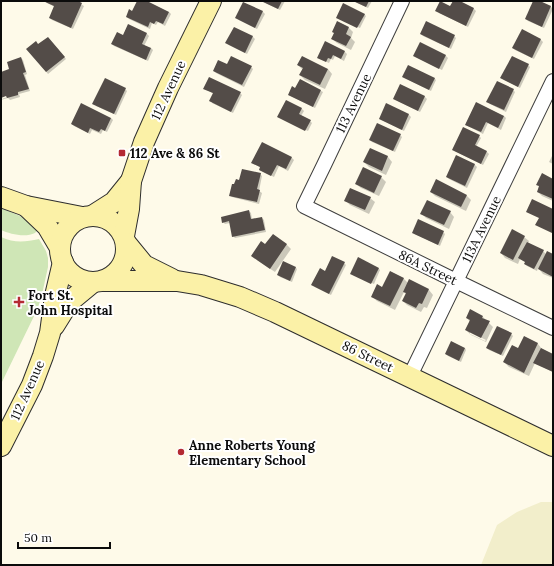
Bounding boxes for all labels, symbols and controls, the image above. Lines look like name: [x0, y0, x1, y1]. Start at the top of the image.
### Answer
street label: 112 Avenue: [147, 58, 190, 123]
street label: 113 Avenue: [332, 71, 375, 136]
place label: 112 Ave & 86 St: [130, 145, 220, 162]
marker: 112 Ave & 86 St: [117, 148, 127, 158]
street label: 113A Avenue: [458, 193, 505, 265]
street label: 86A Street: [396, 246, 460, 289]
place label: Fort St. John Hospital: [28, 287, 113, 319]
marker: Fort St. John Hospital: [13, 296, 25, 308]
street label: 86 Street: [339, 337, 396, 376]
street label: 112 Avenue: [7, 358, 48, 423]
place label: Anne Roberts Young Elementary School: [189, 437, 316, 469]
marker: Anne Roberts Young Elementary School: [176, 447, 186, 457]
scale bar: [18, 524, 110, 550]
text: 50 m: [24, 530, 52, 545]

